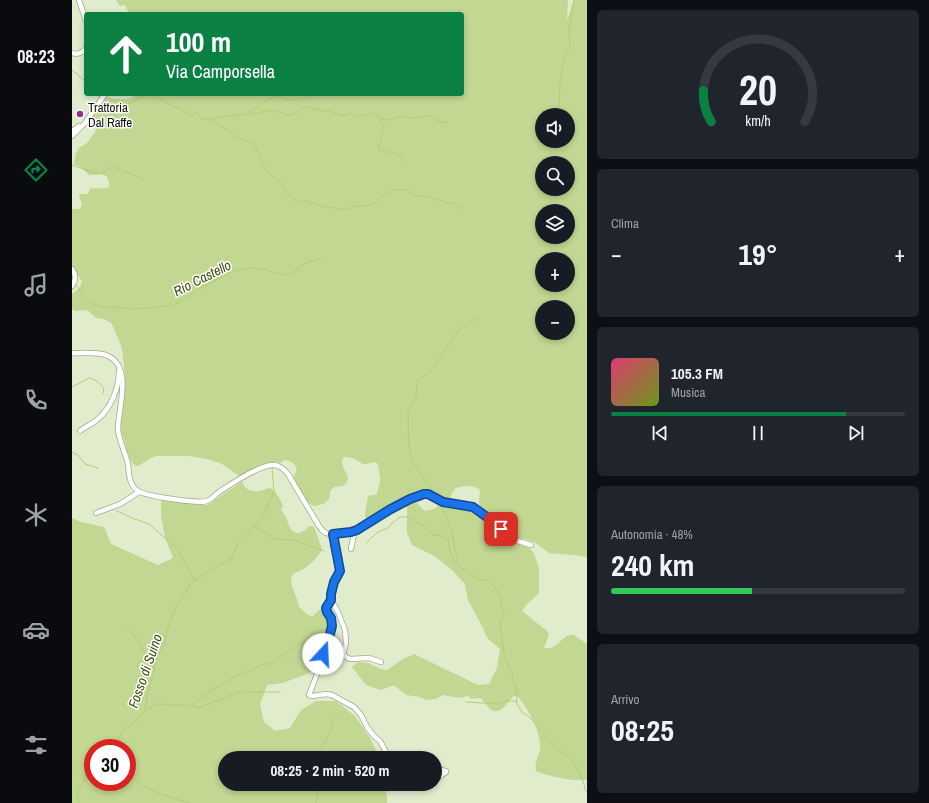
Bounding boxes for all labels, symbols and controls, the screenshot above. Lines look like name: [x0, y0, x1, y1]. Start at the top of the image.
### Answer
text: 100 m: [166, 23, 231, 61]
icon: ahead: [100, 28, 152, 80]
text: 08:23: [17, 44, 55, 69]
text: Via Camporsella: [166, 59, 275, 84]
text: 20: [739, 62, 777, 118]
place label: Trattoria Dal Raffe: [88, 99, 132, 131]
map controls: [535, 108, 575, 340]
button: sound: [535, 108, 575, 148]
marker: Trattoria Dal Raffe: [75, 109, 85, 119]
text: km/h: [745, 111, 771, 130]
icon: directions: [22, 156, 50, 184]
button: search: [535, 156, 575, 196]
button: layers: [535, 204, 575, 244]
text: Clima: [611, 215, 639, 232]
text: 19°: [738, 234, 778, 274]
text: −: [611, 239, 622, 269]
text: +: [894, 239, 905, 269]
button: +: [535, 252, 575, 292]
water label: Rio Castello: [170, 256, 234, 300]
icon: music: [22, 271, 50, 299]
button: −: [535, 300, 575, 340]
text: 105.3 FM: [671, 363, 723, 384]
text: Musica: [671, 384, 705, 401]
icon: phone: [22, 386, 50, 414]
icon: previous: [649, 422, 671, 444]
icon: pause: [747, 422, 769, 444]
icon: next: [845, 422, 867, 444]
icon: climate: [22, 501, 50, 529]
pin: [484, 512, 518, 546]
icon: arrive: [490, 518, 512, 540]
text: Autonomia · 48%: [611, 526, 693, 543]
text: 240 km: [611, 545, 694, 585]
icon: car: [22, 616, 50, 644]
water label: Fosso di Suino: [124, 632, 166, 710]
position arrow: [302, 633, 344, 675]
text: Arrivo: [611, 691, 639, 708]
text: 08:25: [611, 710, 674, 750]
icon: filters: [22, 731, 50, 759]
speed limit sign: 30: [84, 739, 136, 791]
text: 08:25 · 2 min · 520 m: [271, 760, 389, 781]

